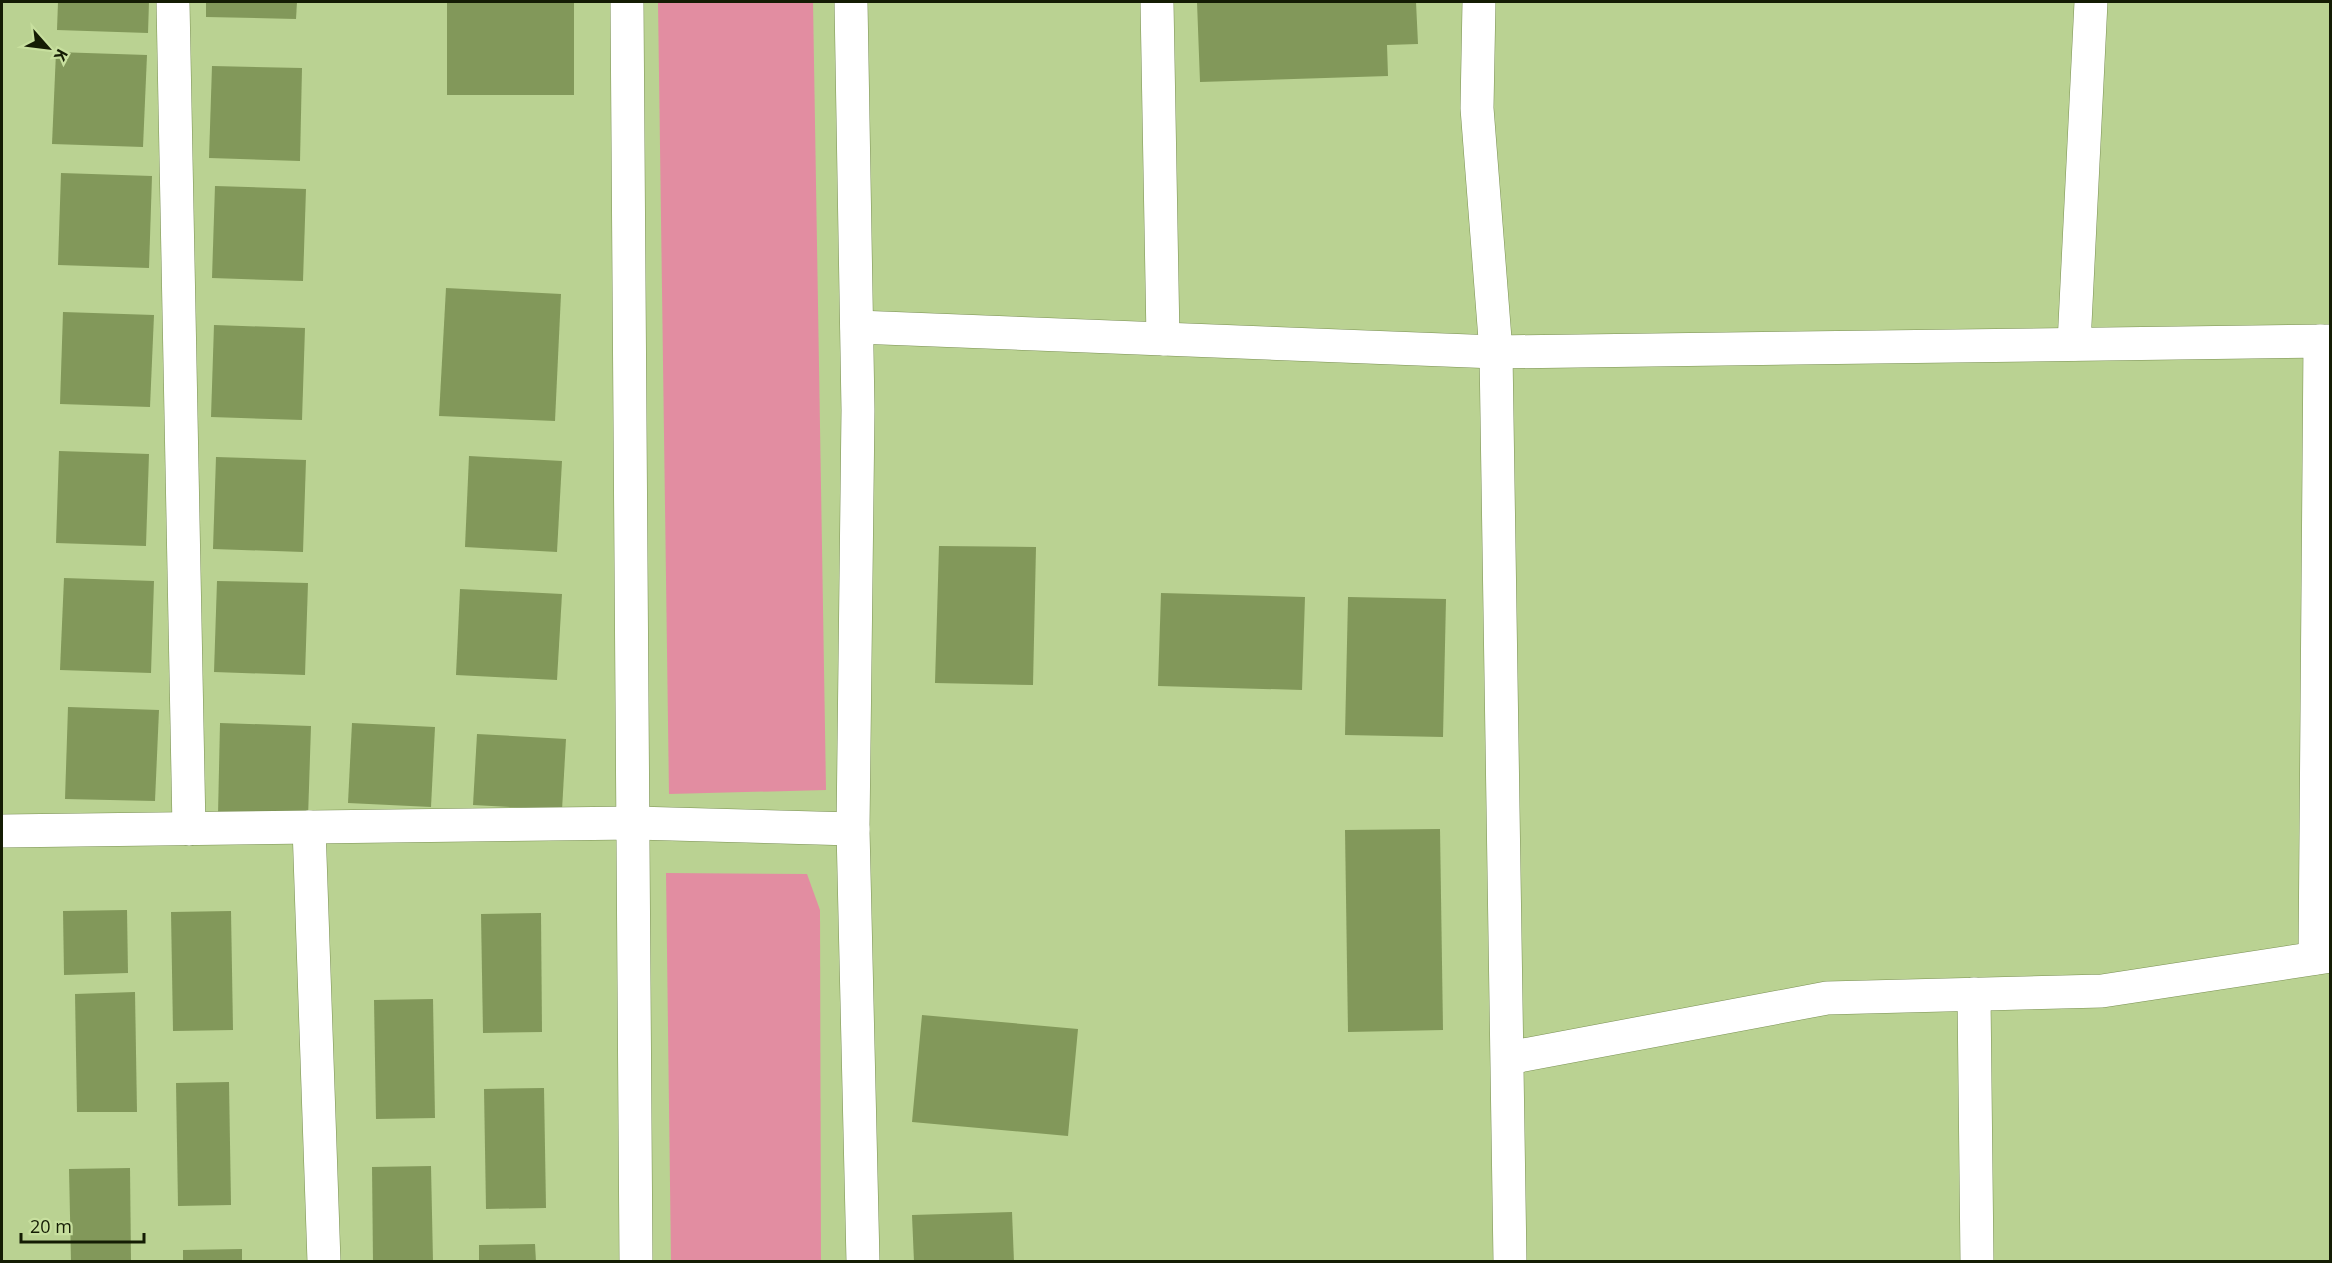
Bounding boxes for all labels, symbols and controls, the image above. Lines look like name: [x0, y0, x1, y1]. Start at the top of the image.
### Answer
north arrow: [18, 18, 78, 78]
text: K: [49, 45, 73, 65]
scale bar: [21, 1206, 144, 1244]
text: 20 m: [30, 1214, 72, 1238]

